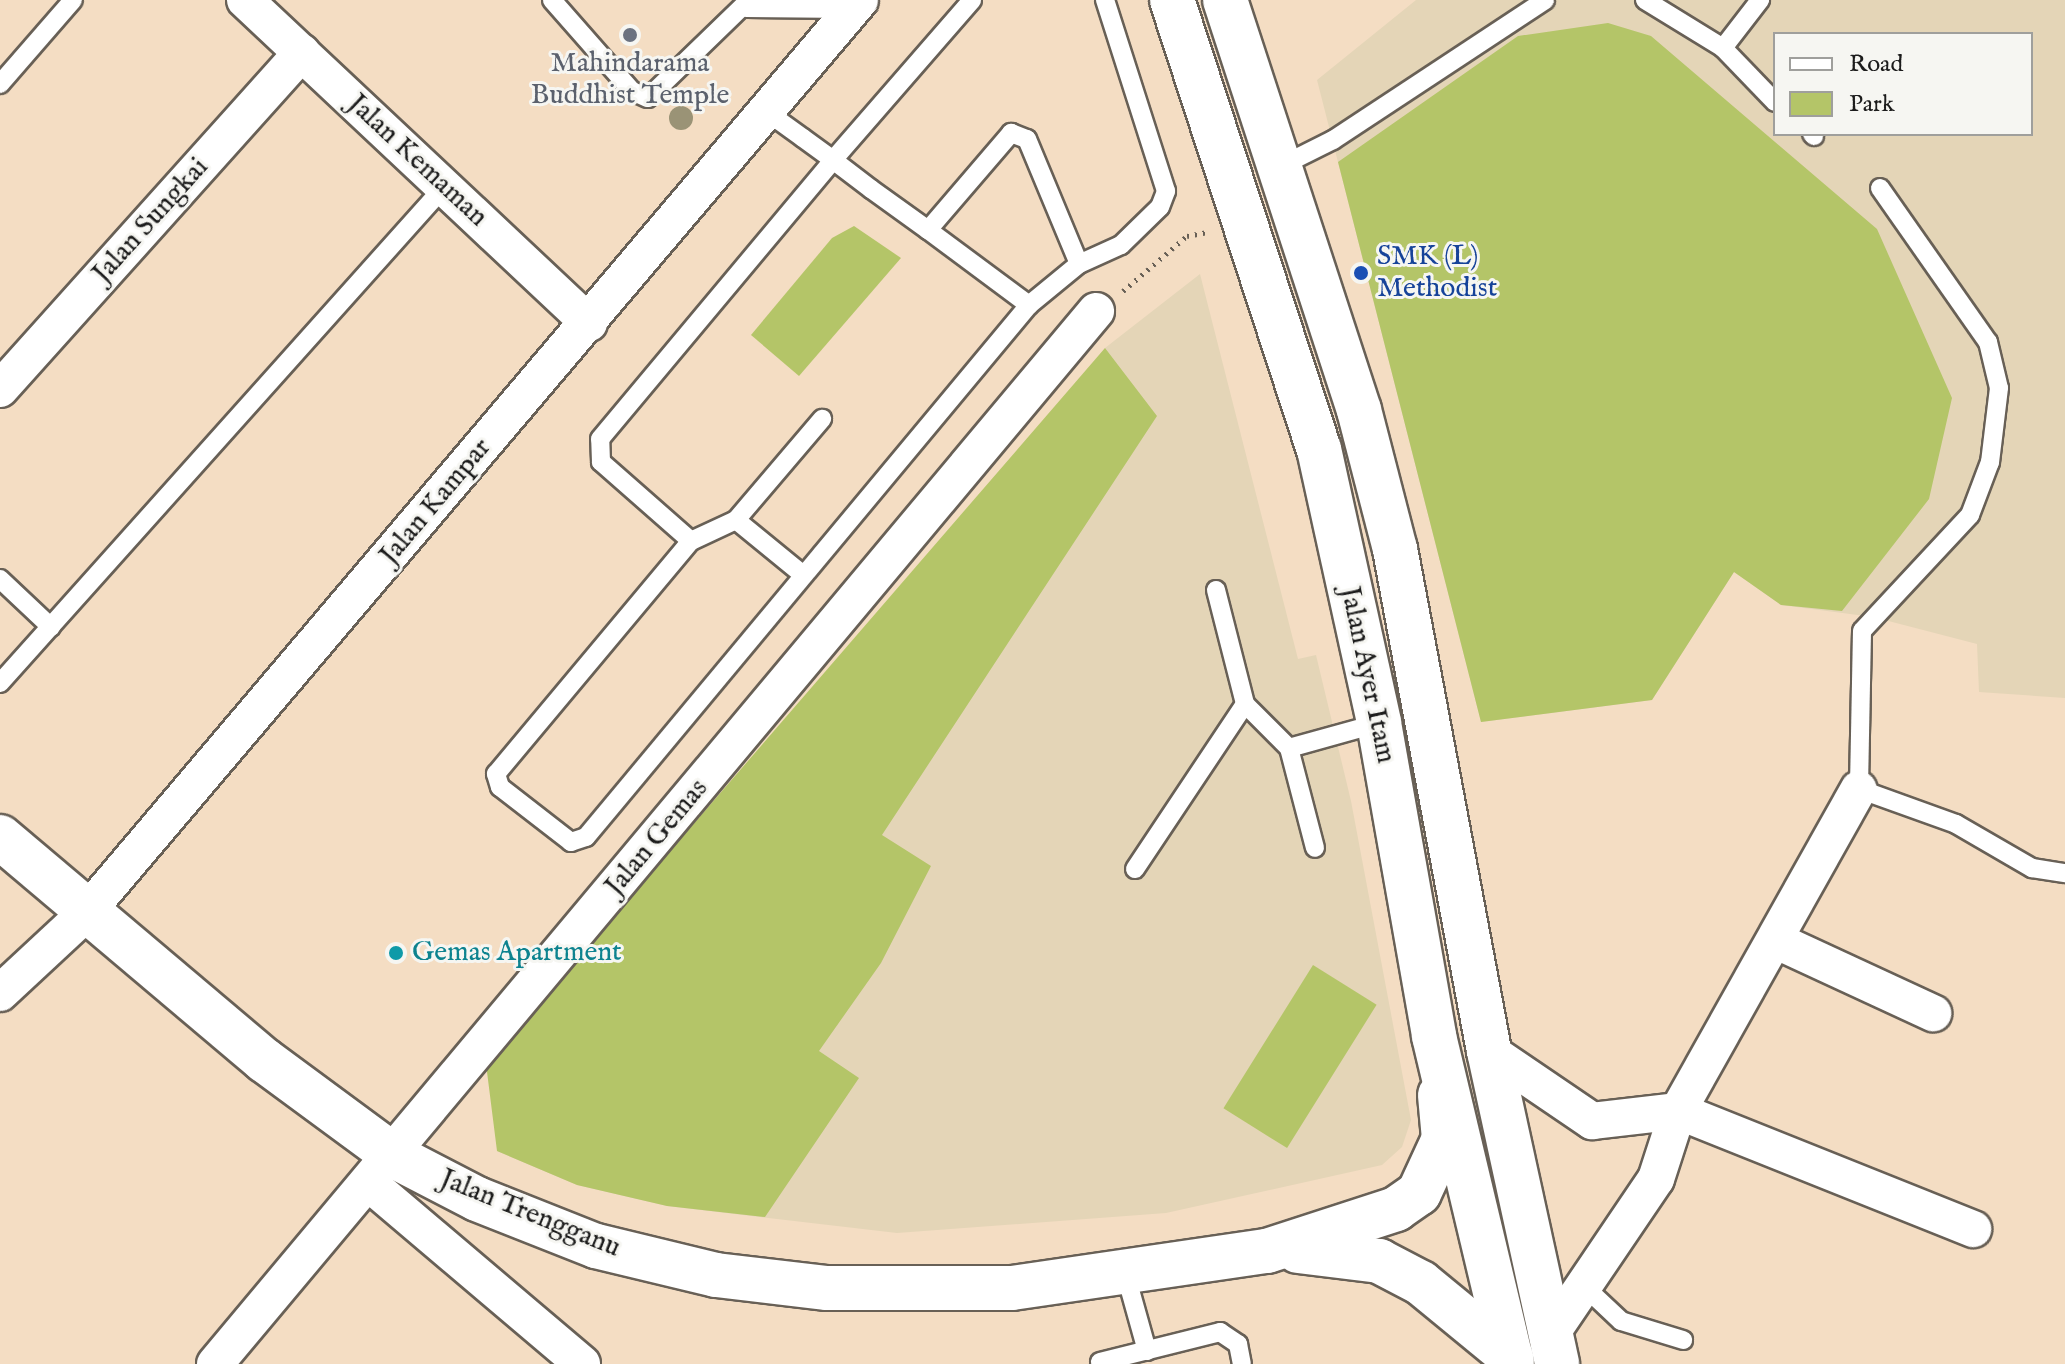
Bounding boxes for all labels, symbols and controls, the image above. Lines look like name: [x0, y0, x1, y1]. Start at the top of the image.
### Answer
marker: Mahindarama Buddhist Temple: [621, 26, 639, 44]
legend: [1773, 32, 2033, 136]
place label: Mahindarama Buddhist Temple: [531, 47, 729, 113]
text: Road: [1849, 49, 1903, 80]
street label: Jalan Kemaman: [340, 88, 494, 234]
text: Park: [1849, 89, 1895, 120]
street label: Jalan Sungkai: [86, 151, 216, 291]
place label: SMK (L) Methodist: [1377, 240, 1497, 306]
marker: SMK (L) Methodist: [1352, 264, 1370, 282]
street label: Jalan Kampar: [373, 432, 499, 572]
street label: Jalan Ayer Itam: [1332, 584, 1402, 766]
street label: Jalan Gemas: [598, 773, 716, 903]
place label: Gemas Apartment: [412, 936, 622, 970]
marker: Gemas Apartment: [387, 944, 405, 962]
street label: Jalan Trengganu: [435, 1163, 625, 1265]

